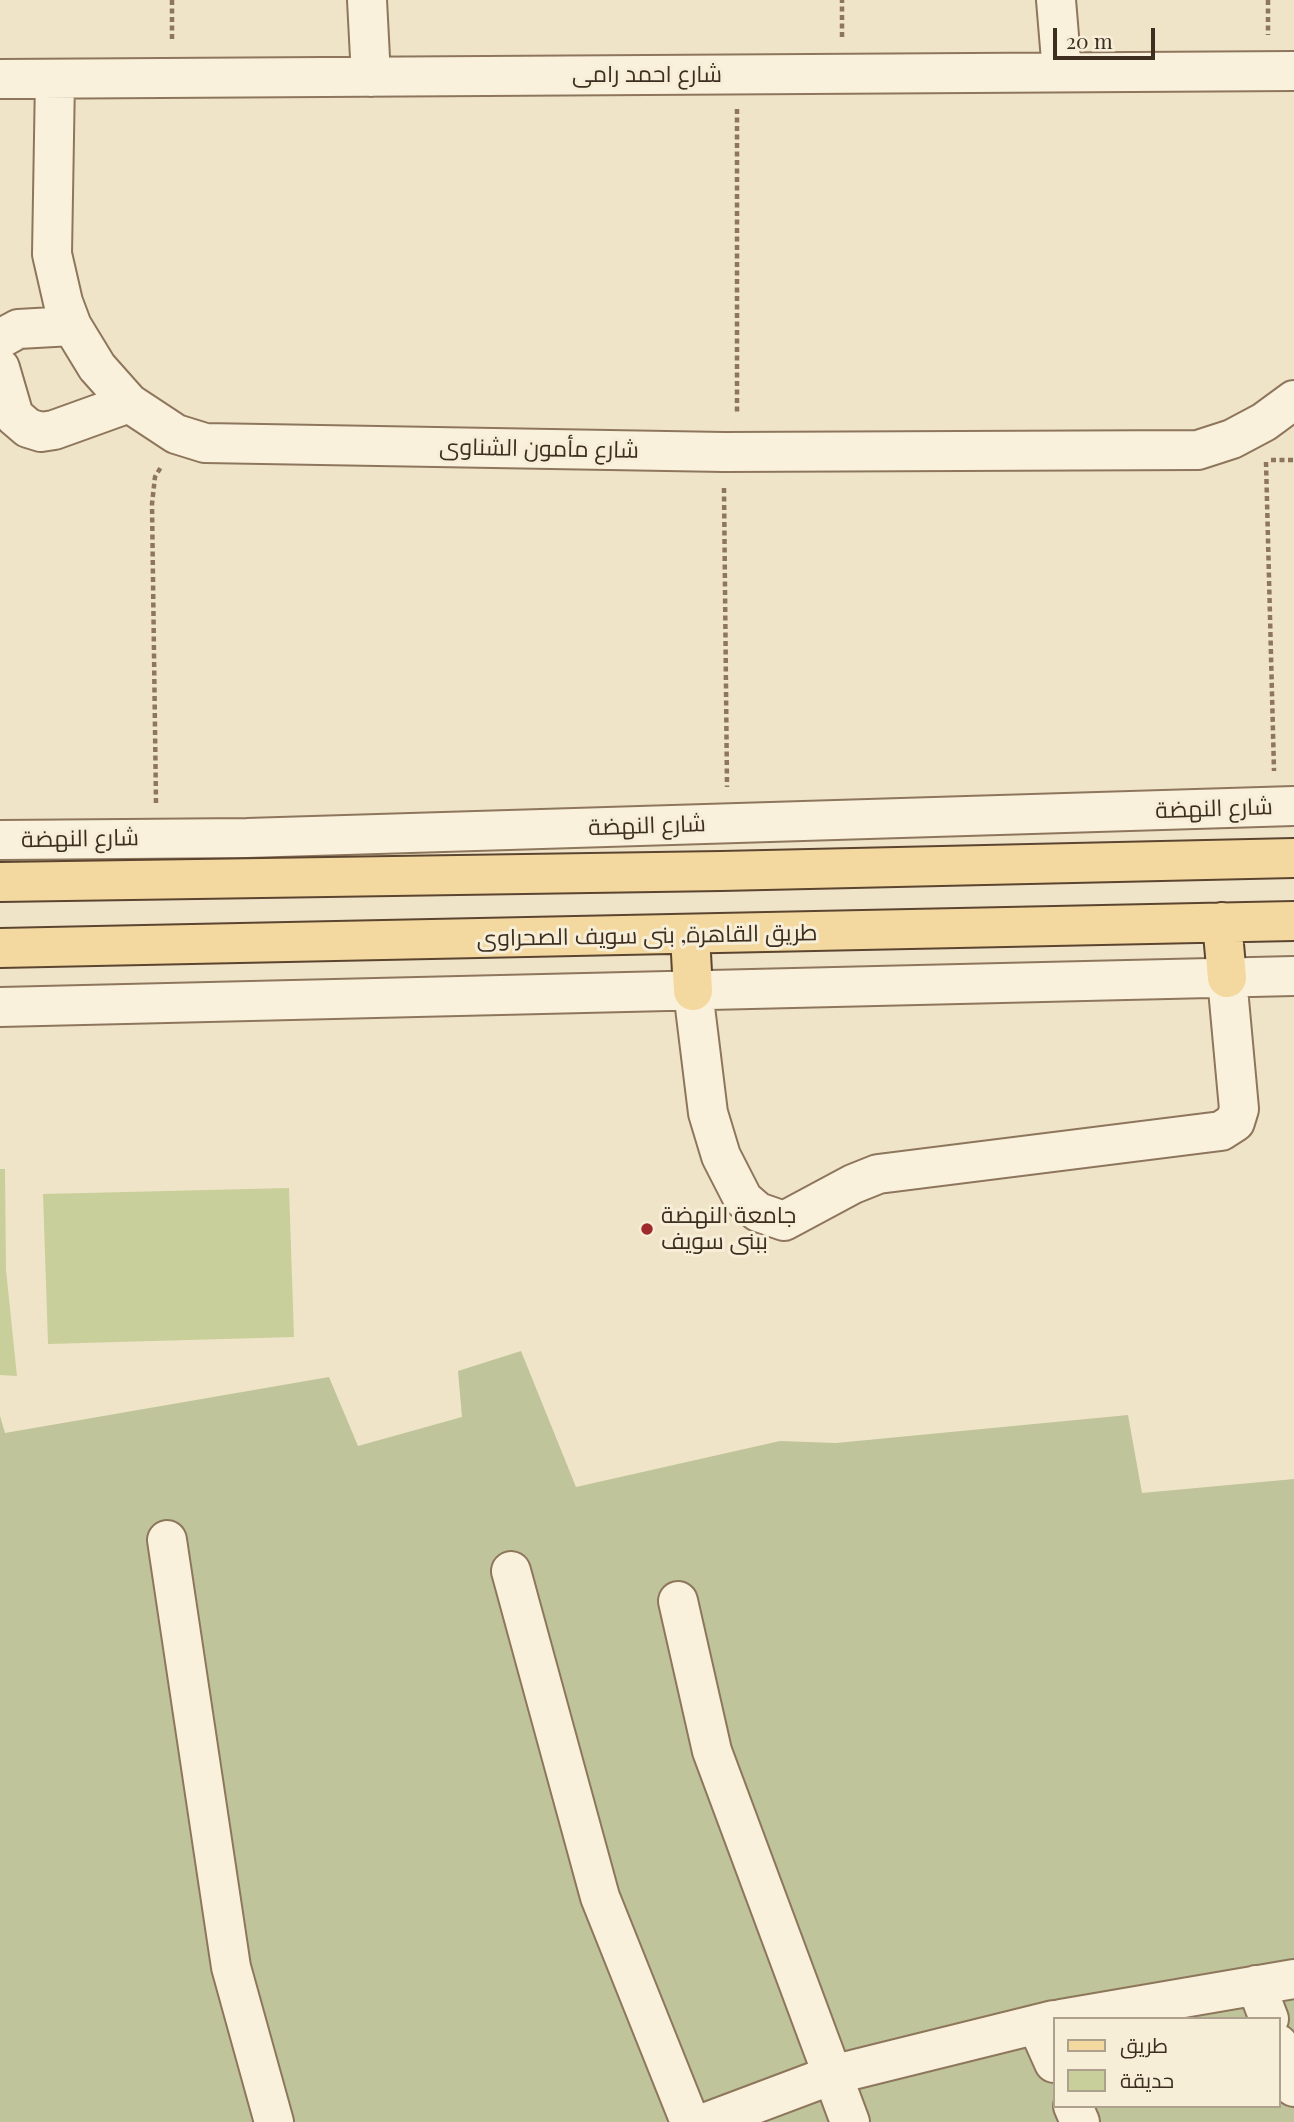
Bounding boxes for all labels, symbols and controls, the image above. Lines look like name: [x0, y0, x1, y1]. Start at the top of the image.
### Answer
scale bar: [1056, 14, 1158, 58]
text: 20 m: [1066, 26, 1113, 54]
street label: شارع احمد رامى: [572, 61, 722, 89]
street label: شارع مأمون الشناوى: [439, 433, 639, 465]
street label: شارع النهضة: [1155, 793, 1273, 825]
street label: شارع النهضة: [588, 810, 706, 842]
street label: شارع النهضة: [21, 824, 139, 854]
street label: طريق القاهرة, بنى سويف الصحراوى: [476, 919, 818, 953]
place label: جامعة النهضة ببنى سويف: [661, 1202, 796, 1256]
marker: جامعة النهضة ببنى سويف: [639, 1221, 655, 1237]
legend: [1052, 2017, 1280, 2108]
text: طريق: [1120, 2030, 1168, 2058]
text: حديقة: [1120, 2065, 1174, 2093]

